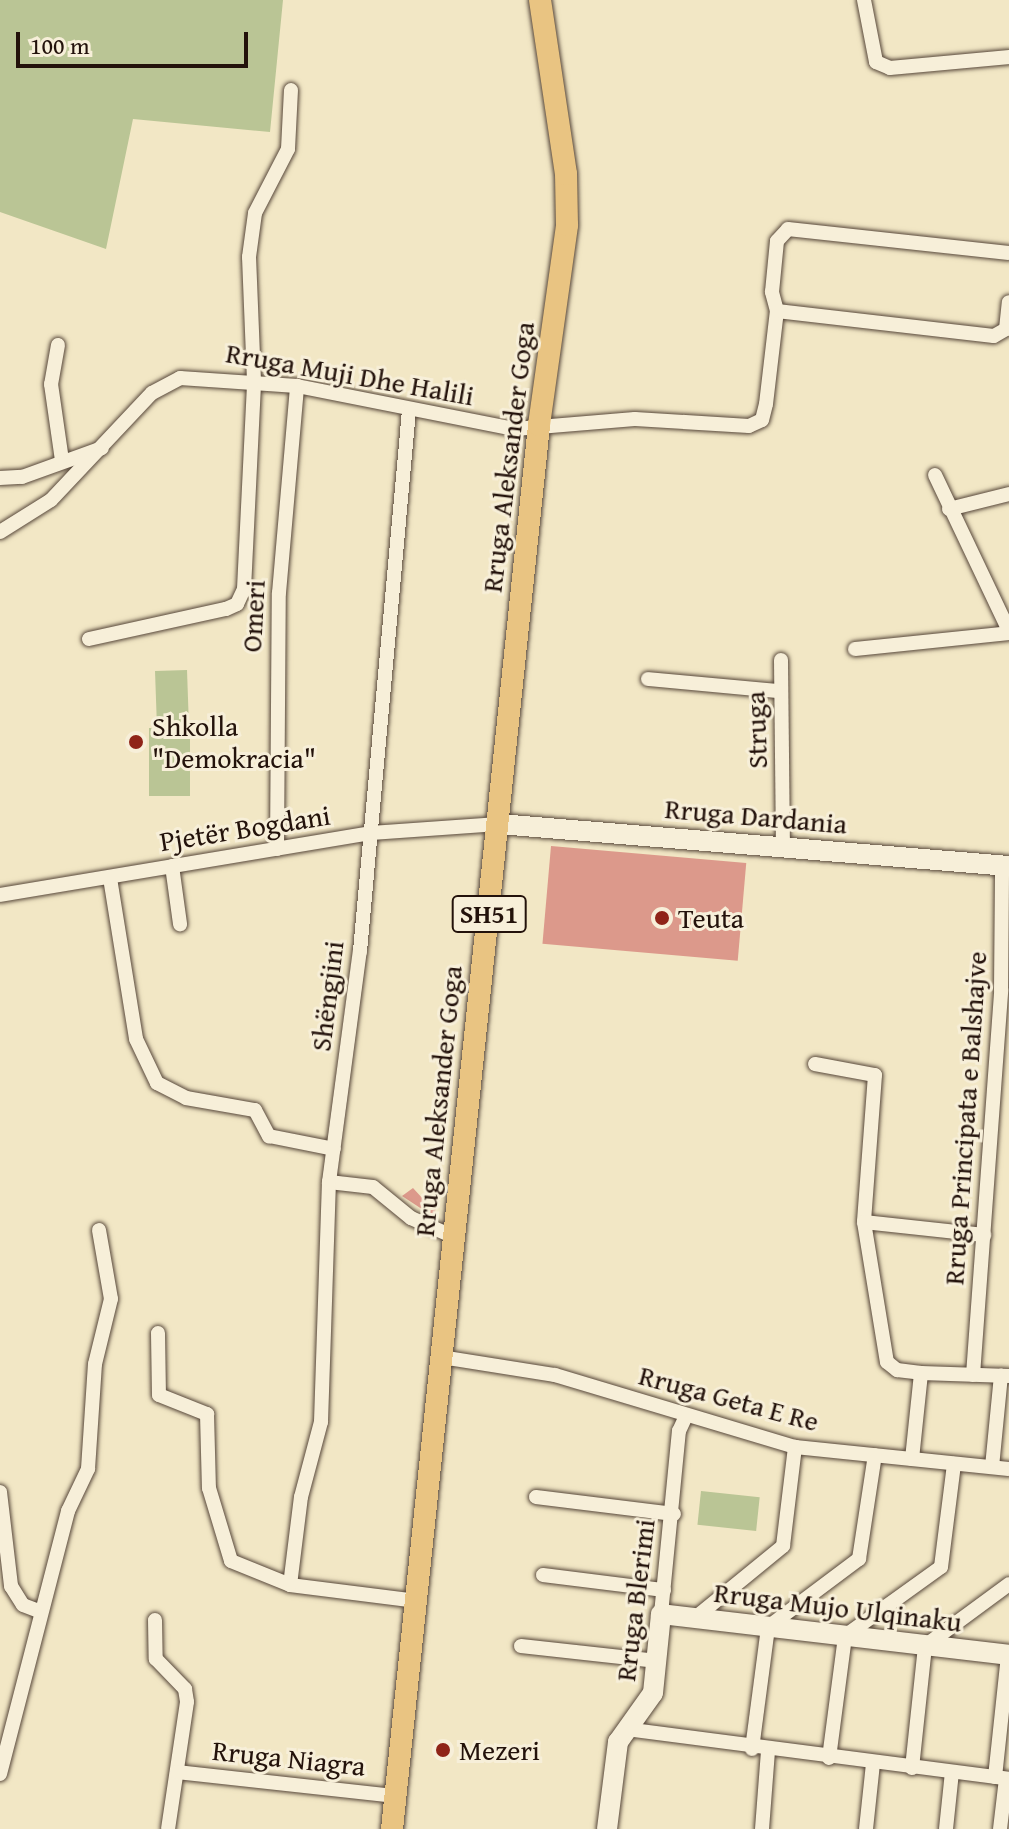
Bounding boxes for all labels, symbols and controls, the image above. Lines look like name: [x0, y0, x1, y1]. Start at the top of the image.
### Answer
scale bar: [20, 16, 252, 66]
text: 100 m: [30, 28, 90, 63]
street label: Rruga Aleksander Goga: [475, 320, 541, 594]
street label: Rruga Muji Dhe Halili: [223, 336, 477, 412]
street label: Omeri: [234, 579, 272, 653]
street label: Struga: [738, 691, 774, 769]
place label: Shkolla "Demokracia": [152, 709, 316, 775]
marker: Shkolla "Demokracia": [127, 733, 145, 751]
street label: Rruga Dardania: [664, 791, 848, 841]
street label: Pjetër Bogdani: [157, 798, 333, 858]
road number: SH51: [451, 892, 527, 936]
place label: Teuta: [678, 901, 744, 935]
marker: Teuta: [653, 909, 671, 927]
street label: Shëngjini: [304, 939, 350, 1053]
street label: Rruga Principata e Balshajve: [937, 950, 993, 1286]
street label: Rruga Aleksander Goga: [407, 964, 469, 1238]
street label: Rruga Geta E Re: [635, 1358, 823, 1438]
street label: Rruga Blerimi: [608, 1517, 662, 1683]
street label: Rruga Mujo Ulqinaku: [712, 1575, 964, 1639]
street label: Rruga Niagra: [211, 1733, 367, 1783]
place label: Mezeri: [459, 1733, 540, 1767]
marker: Mezeri: [434, 1741, 452, 1759]

